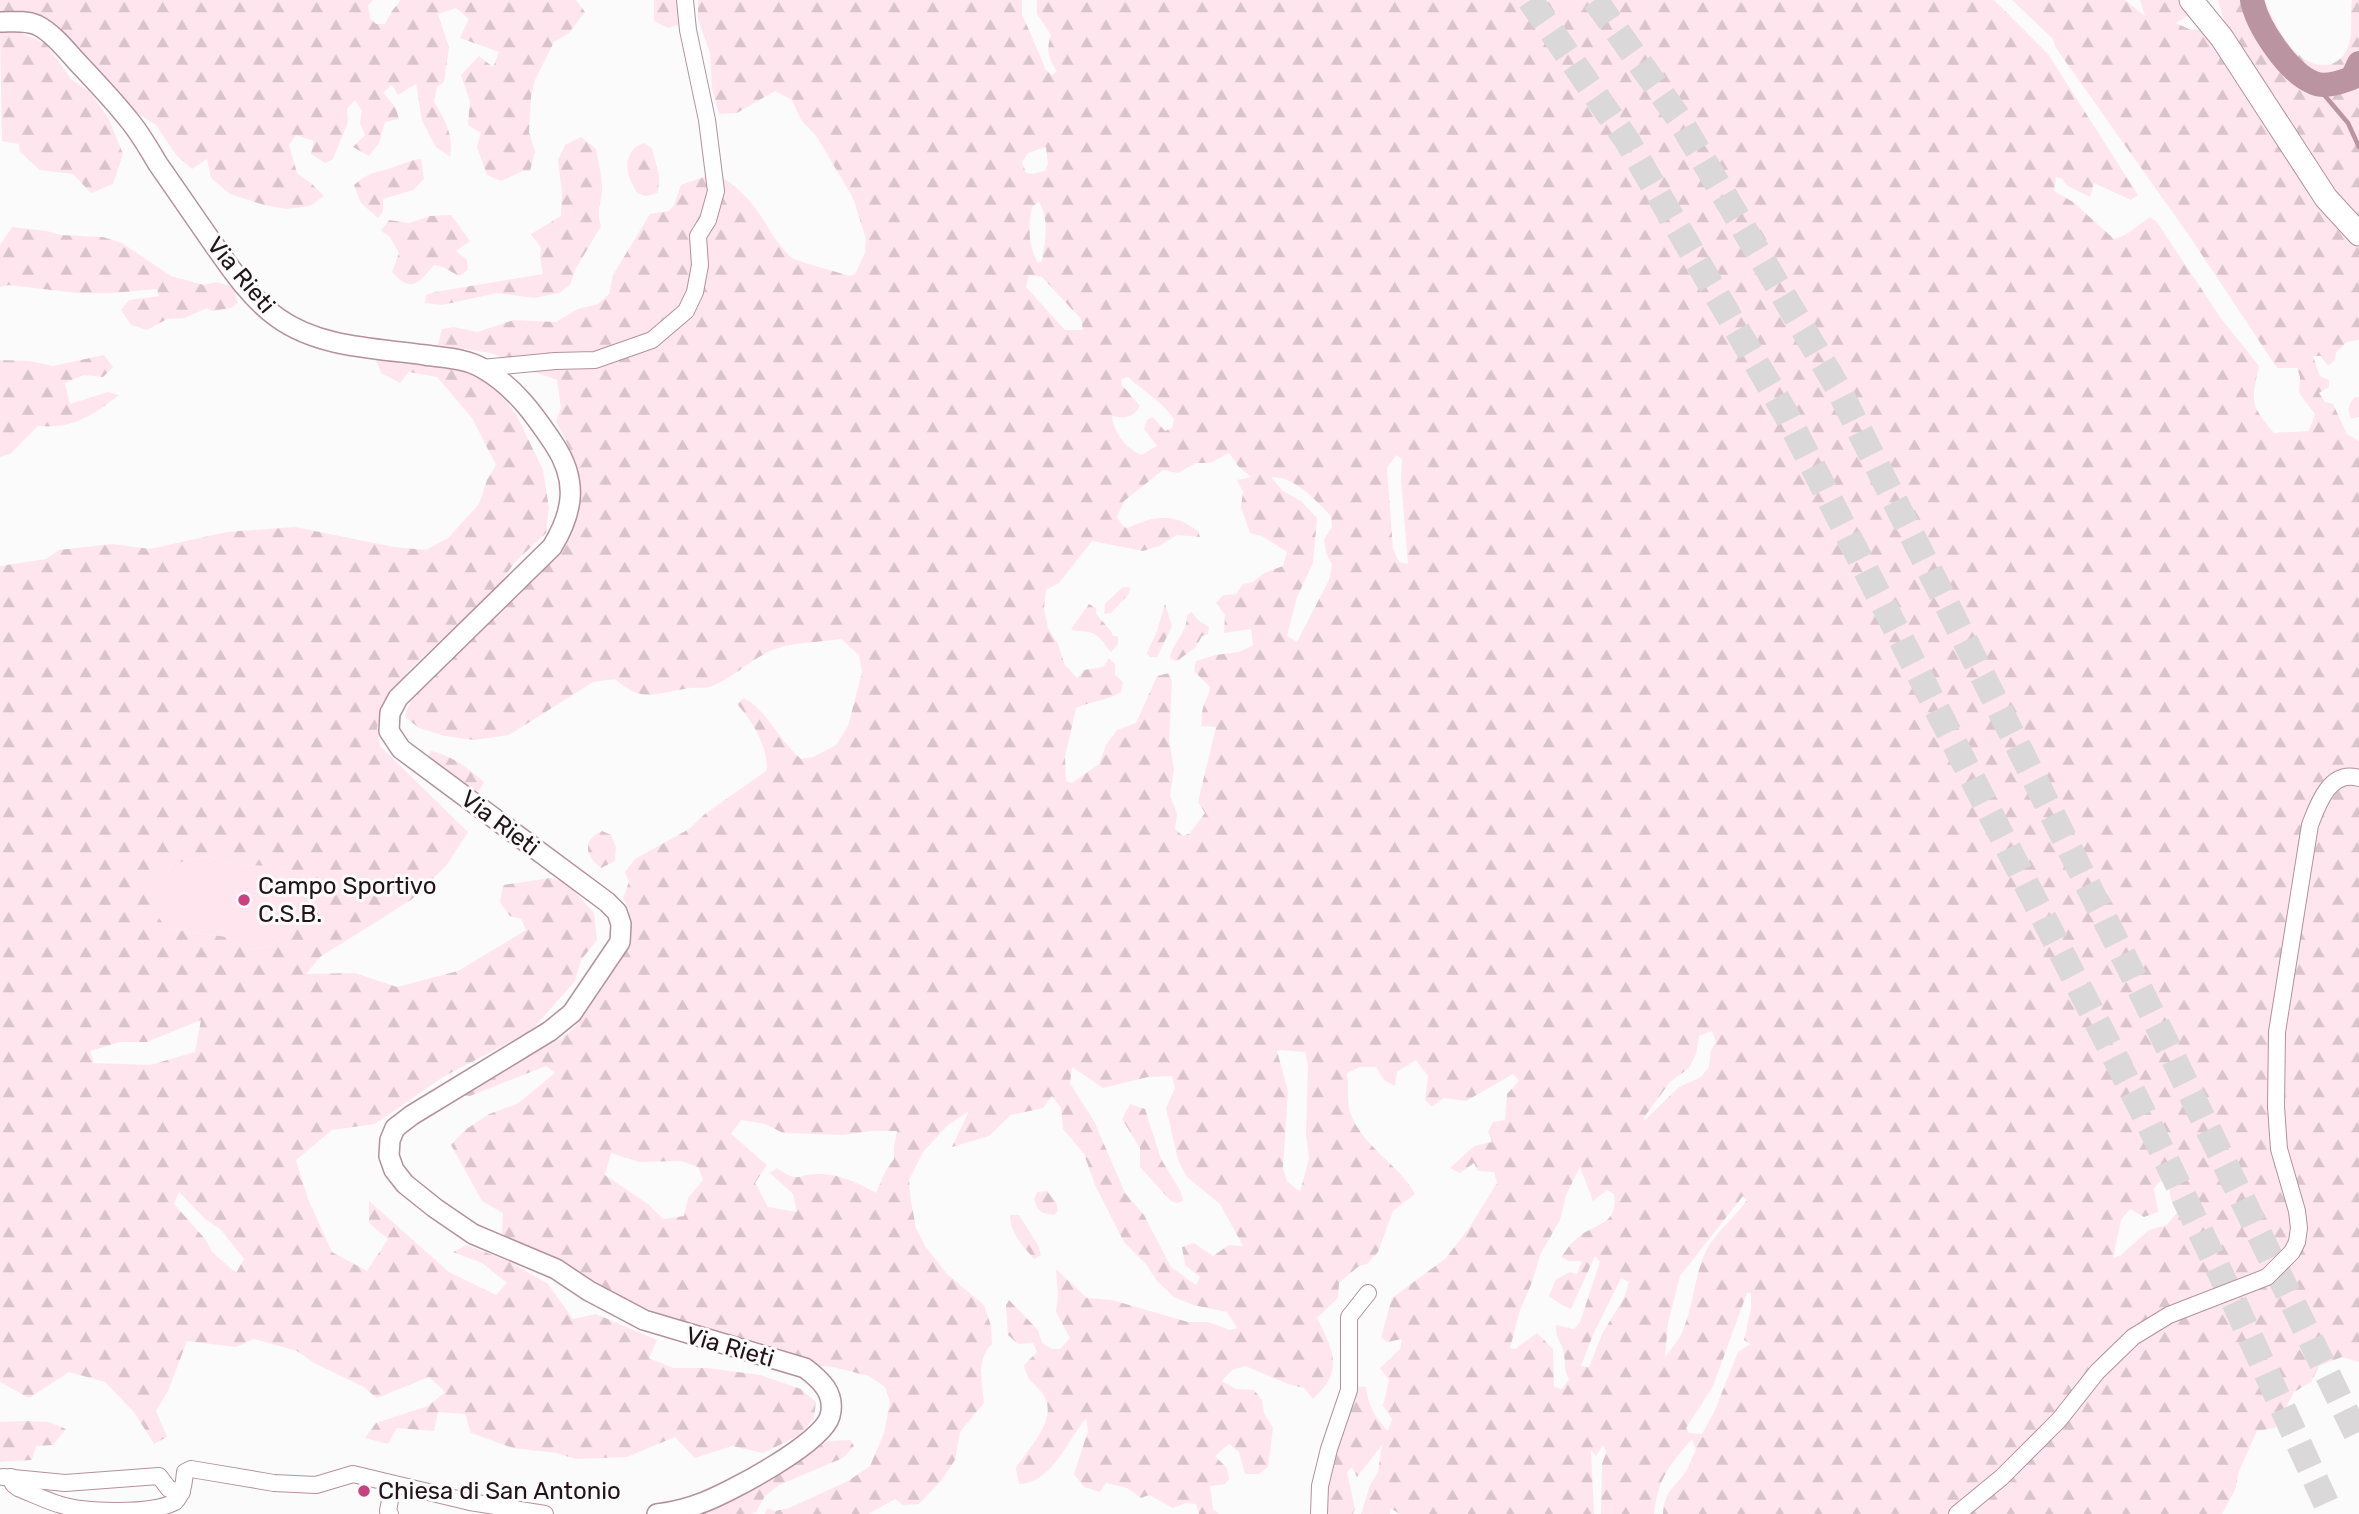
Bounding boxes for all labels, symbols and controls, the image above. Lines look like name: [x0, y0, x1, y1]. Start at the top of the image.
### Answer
street label: Via Rieti: [201, 231, 281, 319]
street label: Via Rieti: [455, 785, 545, 861]
place label: Campo Sportivo C.S.B.: [258, 872, 436, 928]
marker: Campo Sportivo C.S.B.: [236, 892, 252, 908]
street label: Via Rieti: [683, 1321, 777, 1373]
place label: Chiesa di San Antonio: [378, 1477, 621, 1505]
marker: Chiesa di San Antonio: [356, 1483, 372, 1499]

